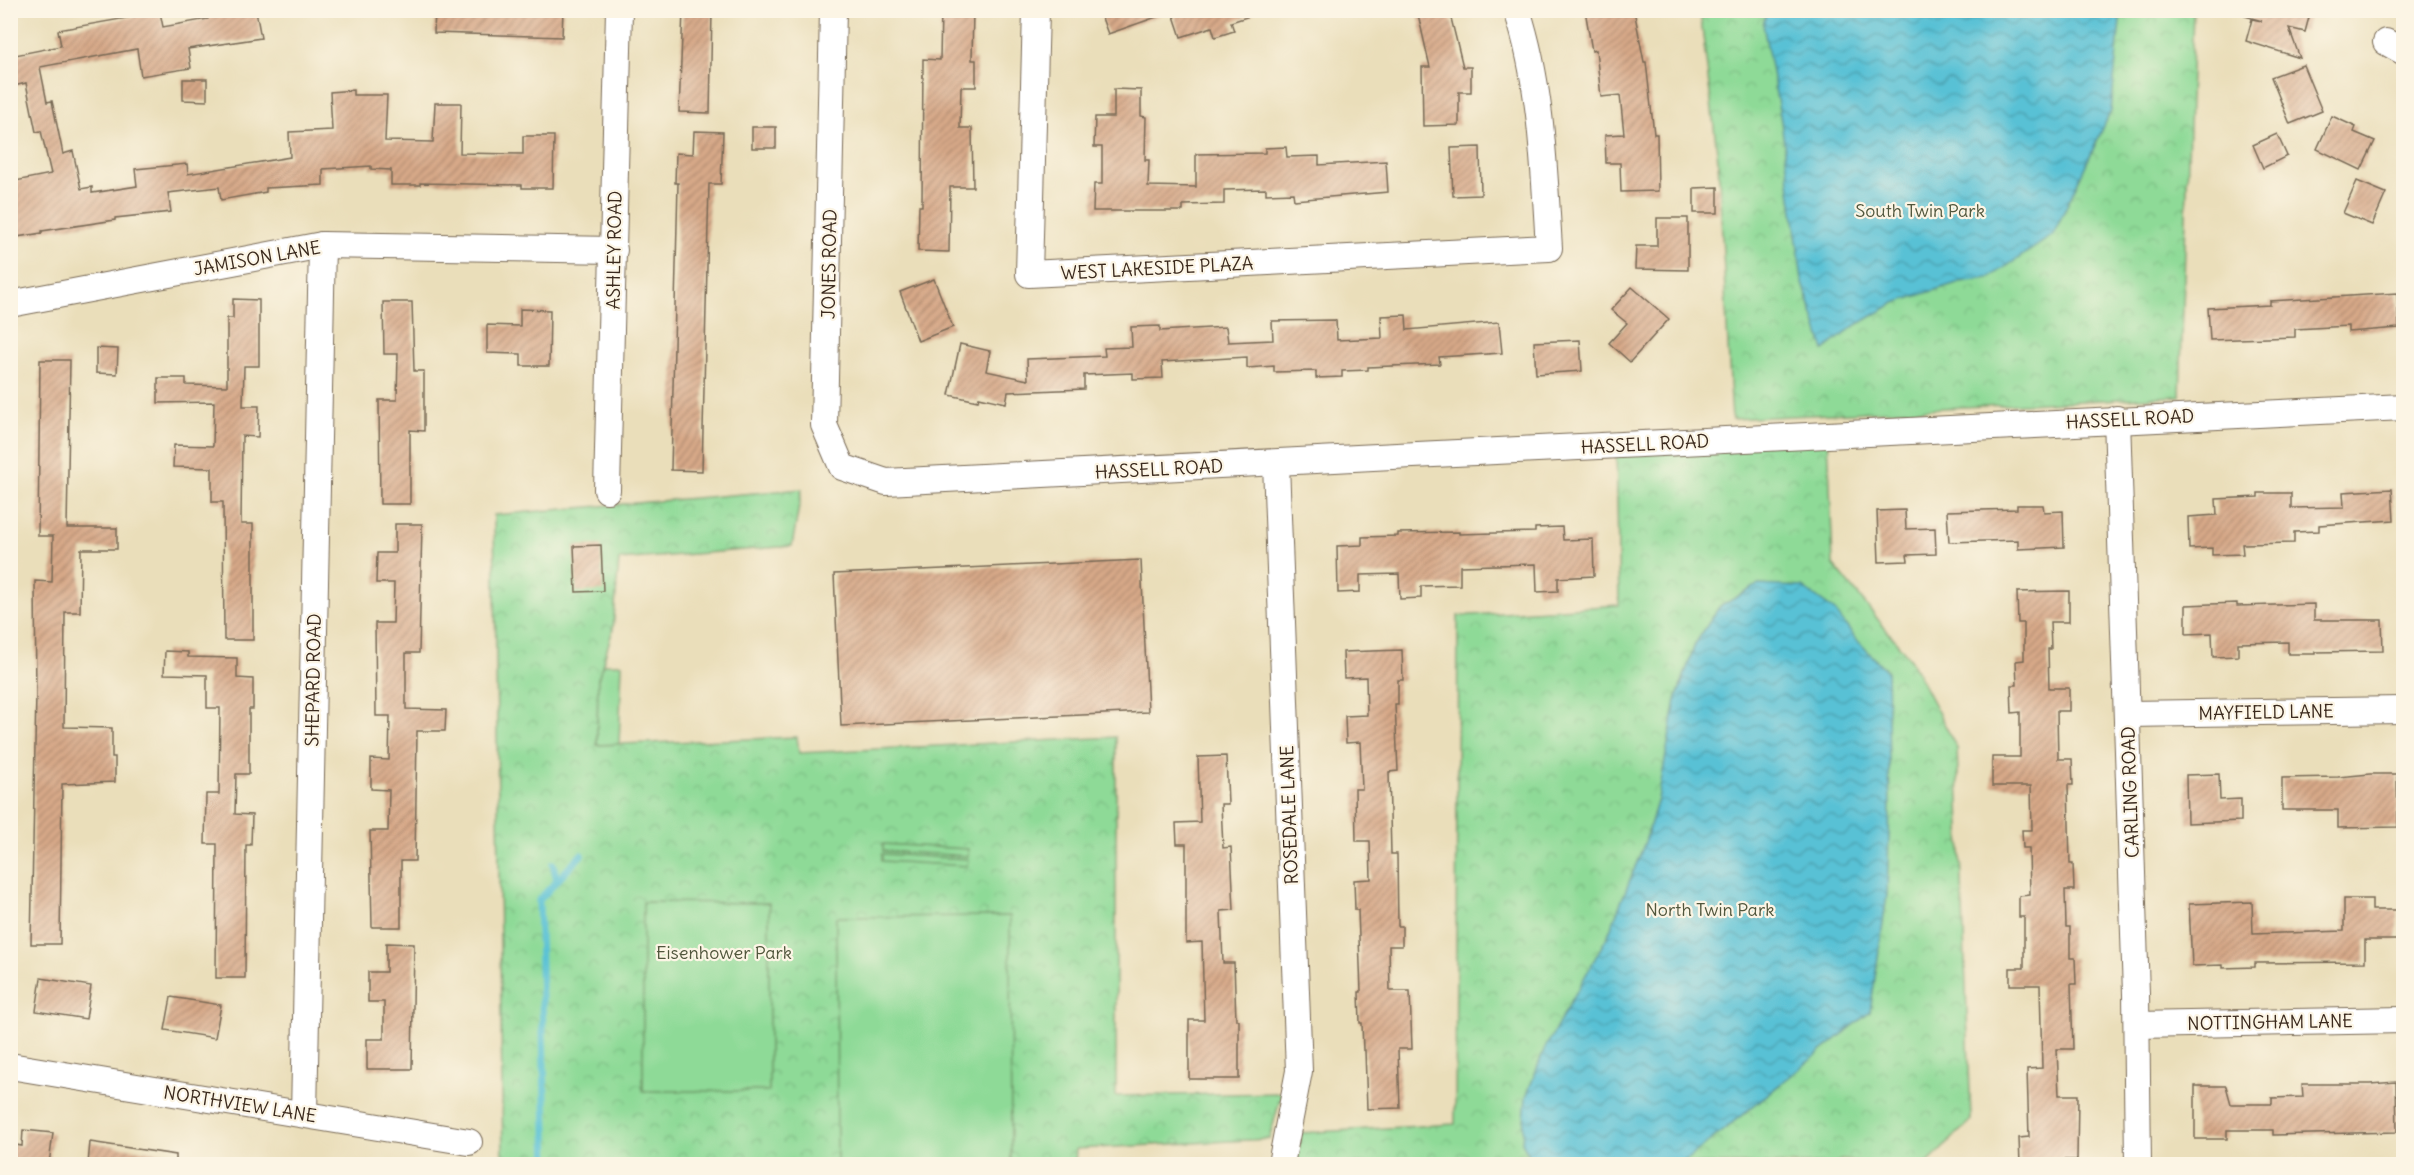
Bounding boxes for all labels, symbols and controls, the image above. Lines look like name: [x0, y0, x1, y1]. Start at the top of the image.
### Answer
street label: ASHLEY ROAD: [601, 190, 627, 310]
park label: South Twin Park: [1855, 199, 1985, 222]
street label: JONES ROAD: [817, 209, 841, 319]
street label: JAMISON LANE: [192, 236, 322, 280]
street label: WEST LAKESIDE PLAZA: [1060, 251, 1254, 285]
street label: HASSELL ROAD: [2065, 404, 2195, 434]
street label: HASSELL ROAD: [1580, 429, 1710, 459]
street label: HASSELL ROAD: [1094, 454, 1224, 484]
street label: SHEPARD ROAD: [300, 613, 326, 747]
street label: MAYFIELD LANE: [2198, 699, 2334, 725]
street label: CARLING ROAD: [2116, 726, 2144, 858]
street label: ROSEDALE LANE: [1275, 745, 1303, 885]
park label: North Twin Park: [1646, 898, 1774, 921]
park label: Eisenhower Park: [656, 941, 792, 964]
street label: NOTTINGHAM LANE: [2187, 1009, 2353, 1035]
street label: NORTHVIEW LANE: [162, 1081, 318, 1127]

